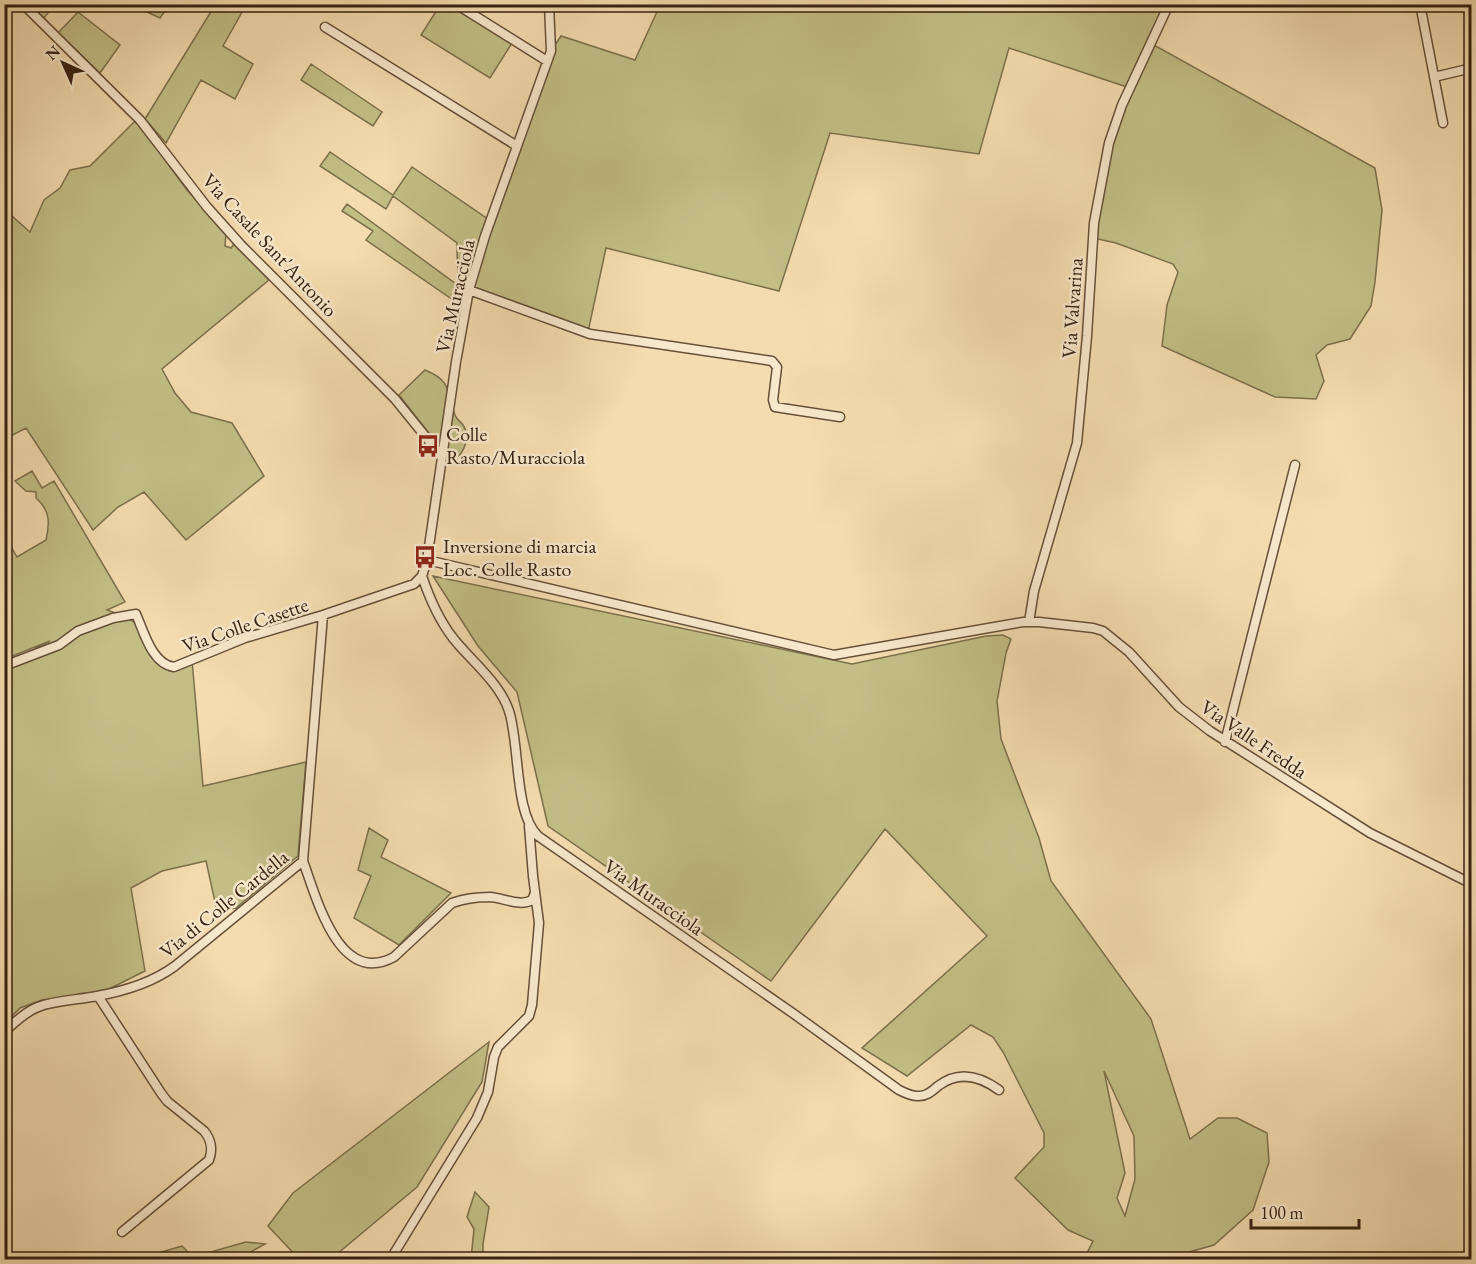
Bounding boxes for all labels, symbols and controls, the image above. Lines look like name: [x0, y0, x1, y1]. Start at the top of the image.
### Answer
north arrow: [33, 33, 93, 93]
text: N: [41, 41, 65, 65]
street label: Via Casale Sant'Antonio: [197, 168, 343, 322]
street label: Via Muracciola: [429, 236, 481, 356]
street label: Via Valvarina: [1056, 257, 1088, 359]
place label: Colle Rasto/Muracciola: [446, 421, 585, 470]
bus stop icon: Colle Rasto/Muracciola: [415, 433, 441, 459]
place label: Inversione di marcia Loc. Colle Rasto: [443, 533, 596, 582]
bus stop icon: Inversione di marcia Loc. Colle Rasto: [412, 544, 438, 570]
street label: Via Colle Casette: [178, 591, 312, 659]
street label: Via Valle Fredda: [1196, 694, 1312, 784]
street label: Via di Colle Cardella: [154, 844, 294, 964]
street label: Via Muracciola: [599, 853, 709, 941]
scale bar: [1251, 1192, 1359, 1230]
text: 100 m: [1260, 1201, 1304, 1224]

